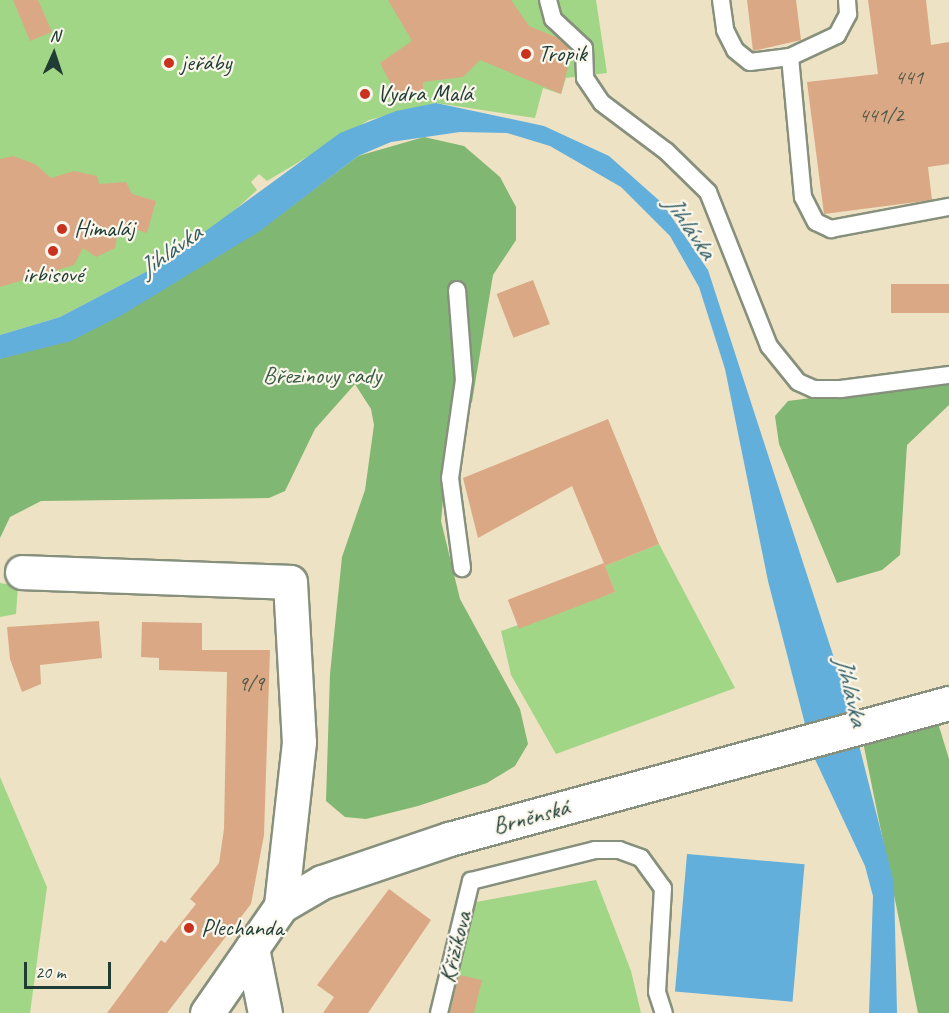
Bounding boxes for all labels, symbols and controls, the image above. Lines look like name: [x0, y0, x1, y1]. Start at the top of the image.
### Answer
north arrow: [24, 24, 84, 84]
text: N: [49, 26, 60, 46]
place label: Tropik: [538, 40, 587, 68]
marker: Tropik: [519, 47, 533, 61]
place label: jeřáby: [181, 49, 231, 77]
marker: jeřáby: [162, 56, 176, 70]
house number: 441: [895, 64, 923, 90]
place label: Vydra Malá: [377, 80, 474, 108]
marker: Vydra Malá: [358, 87, 372, 101]
house number: 441/2: [859, 102, 903, 128]
water label: Jihlávka: [657, 189, 723, 265]
place label: Himaláj: [74, 215, 135, 243]
water label: Jihlávka: [132, 218, 208, 284]
marker: Himaláj: [55, 222, 69, 236]
marker: irbisové: [46, 244, 60, 258]
place label: irbisové: [23, 261, 83, 289]
park label: Březinovy sady: [263, 362, 381, 390]
water label: Jihlávka: [827, 653, 875, 729]
house number: 9/9: [238, 670, 264, 696]
street label: Brněnská: [490, 793, 572, 841]
street label: Křižíkova: [432, 909, 478, 985]
place label: Plechanda: [201, 914, 283, 942]
marker: Plechanda: [182, 921, 196, 935]
scale bar: [27, 950, 114, 988]
text: 20 m: [35, 961, 66, 983]

